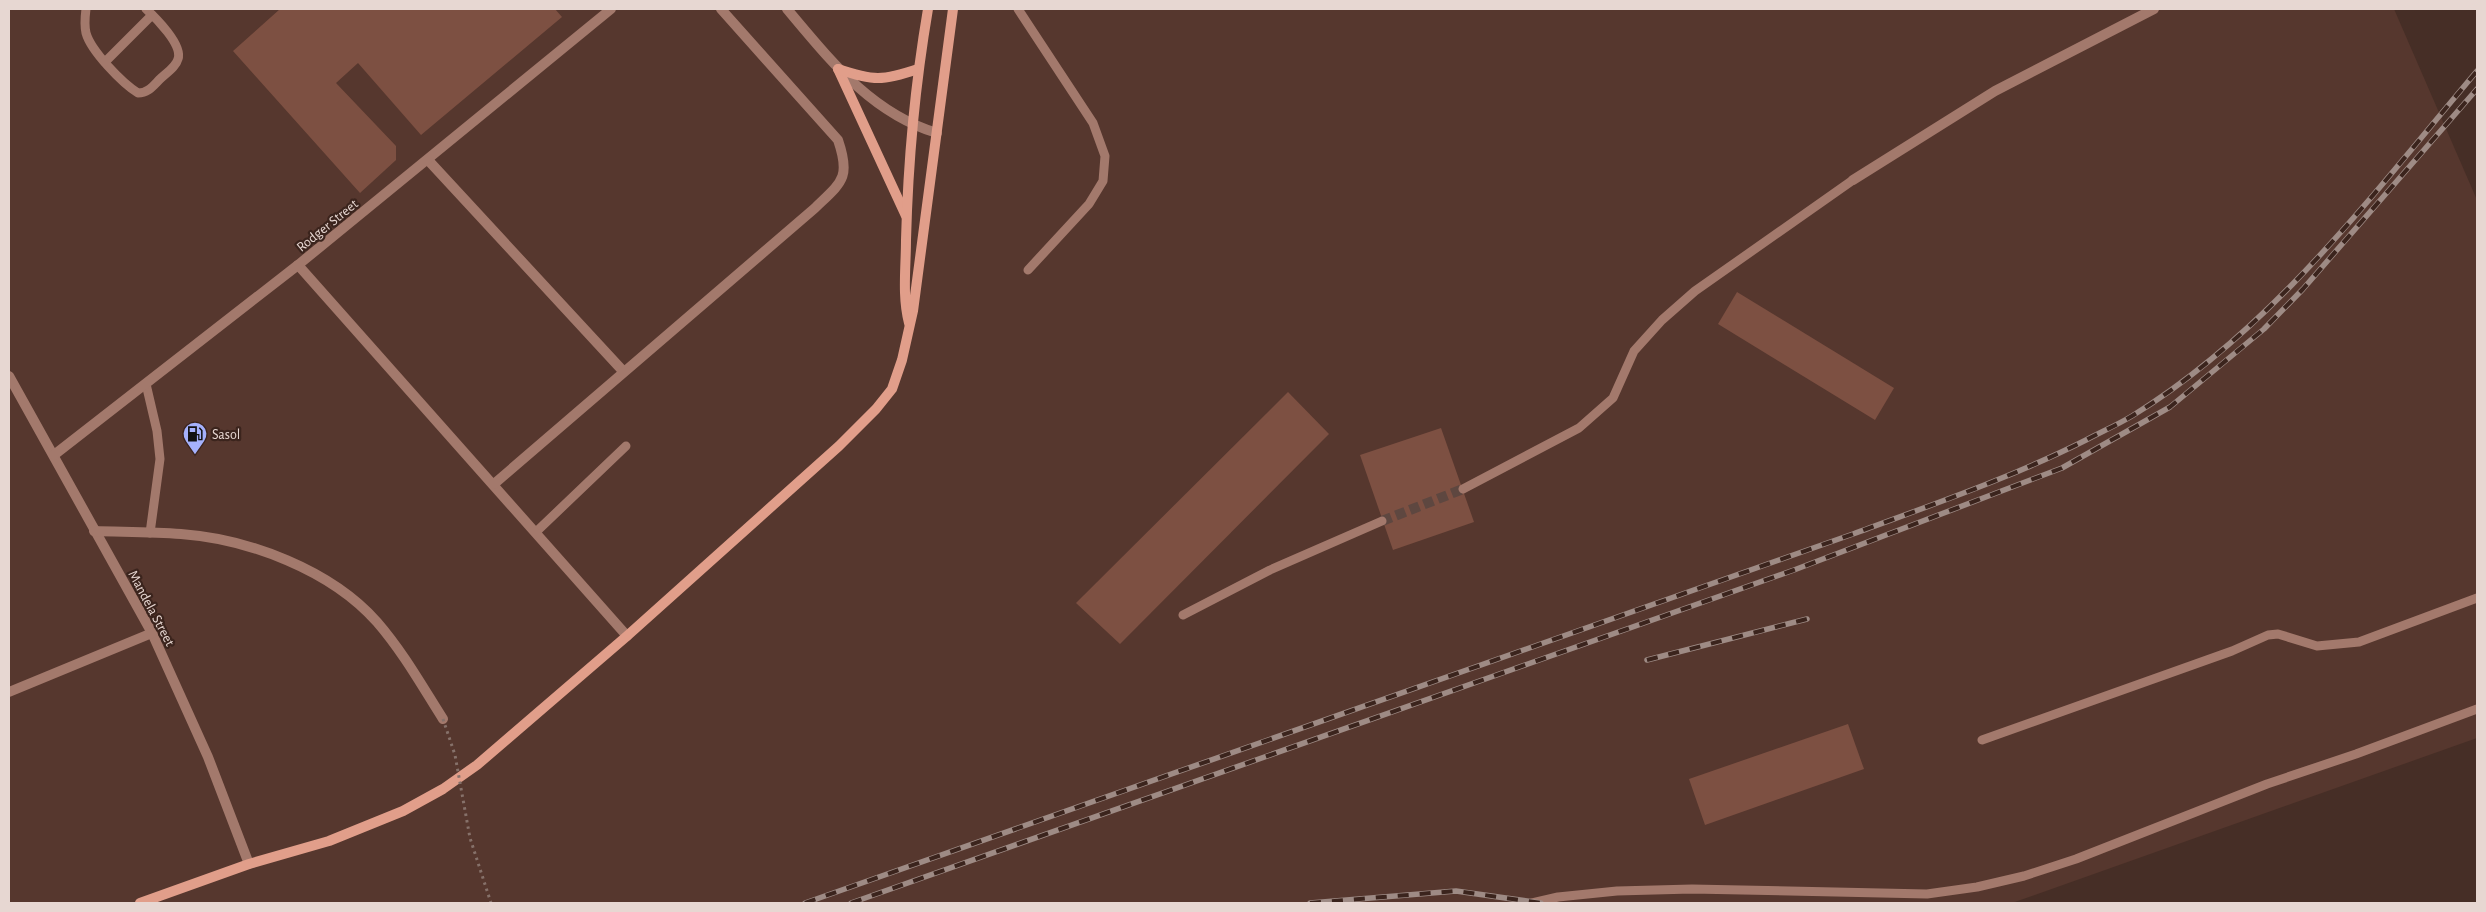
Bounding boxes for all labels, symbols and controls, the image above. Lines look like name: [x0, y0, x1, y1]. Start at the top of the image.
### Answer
street label: Rodger Street: [294, 197, 361, 255]
fuel station icon: Sasol: [182, 421, 208, 455]
place label: Sasol: [212, 428, 240, 442]
street label: Mandela Street: [125, 568, 177, 649]

